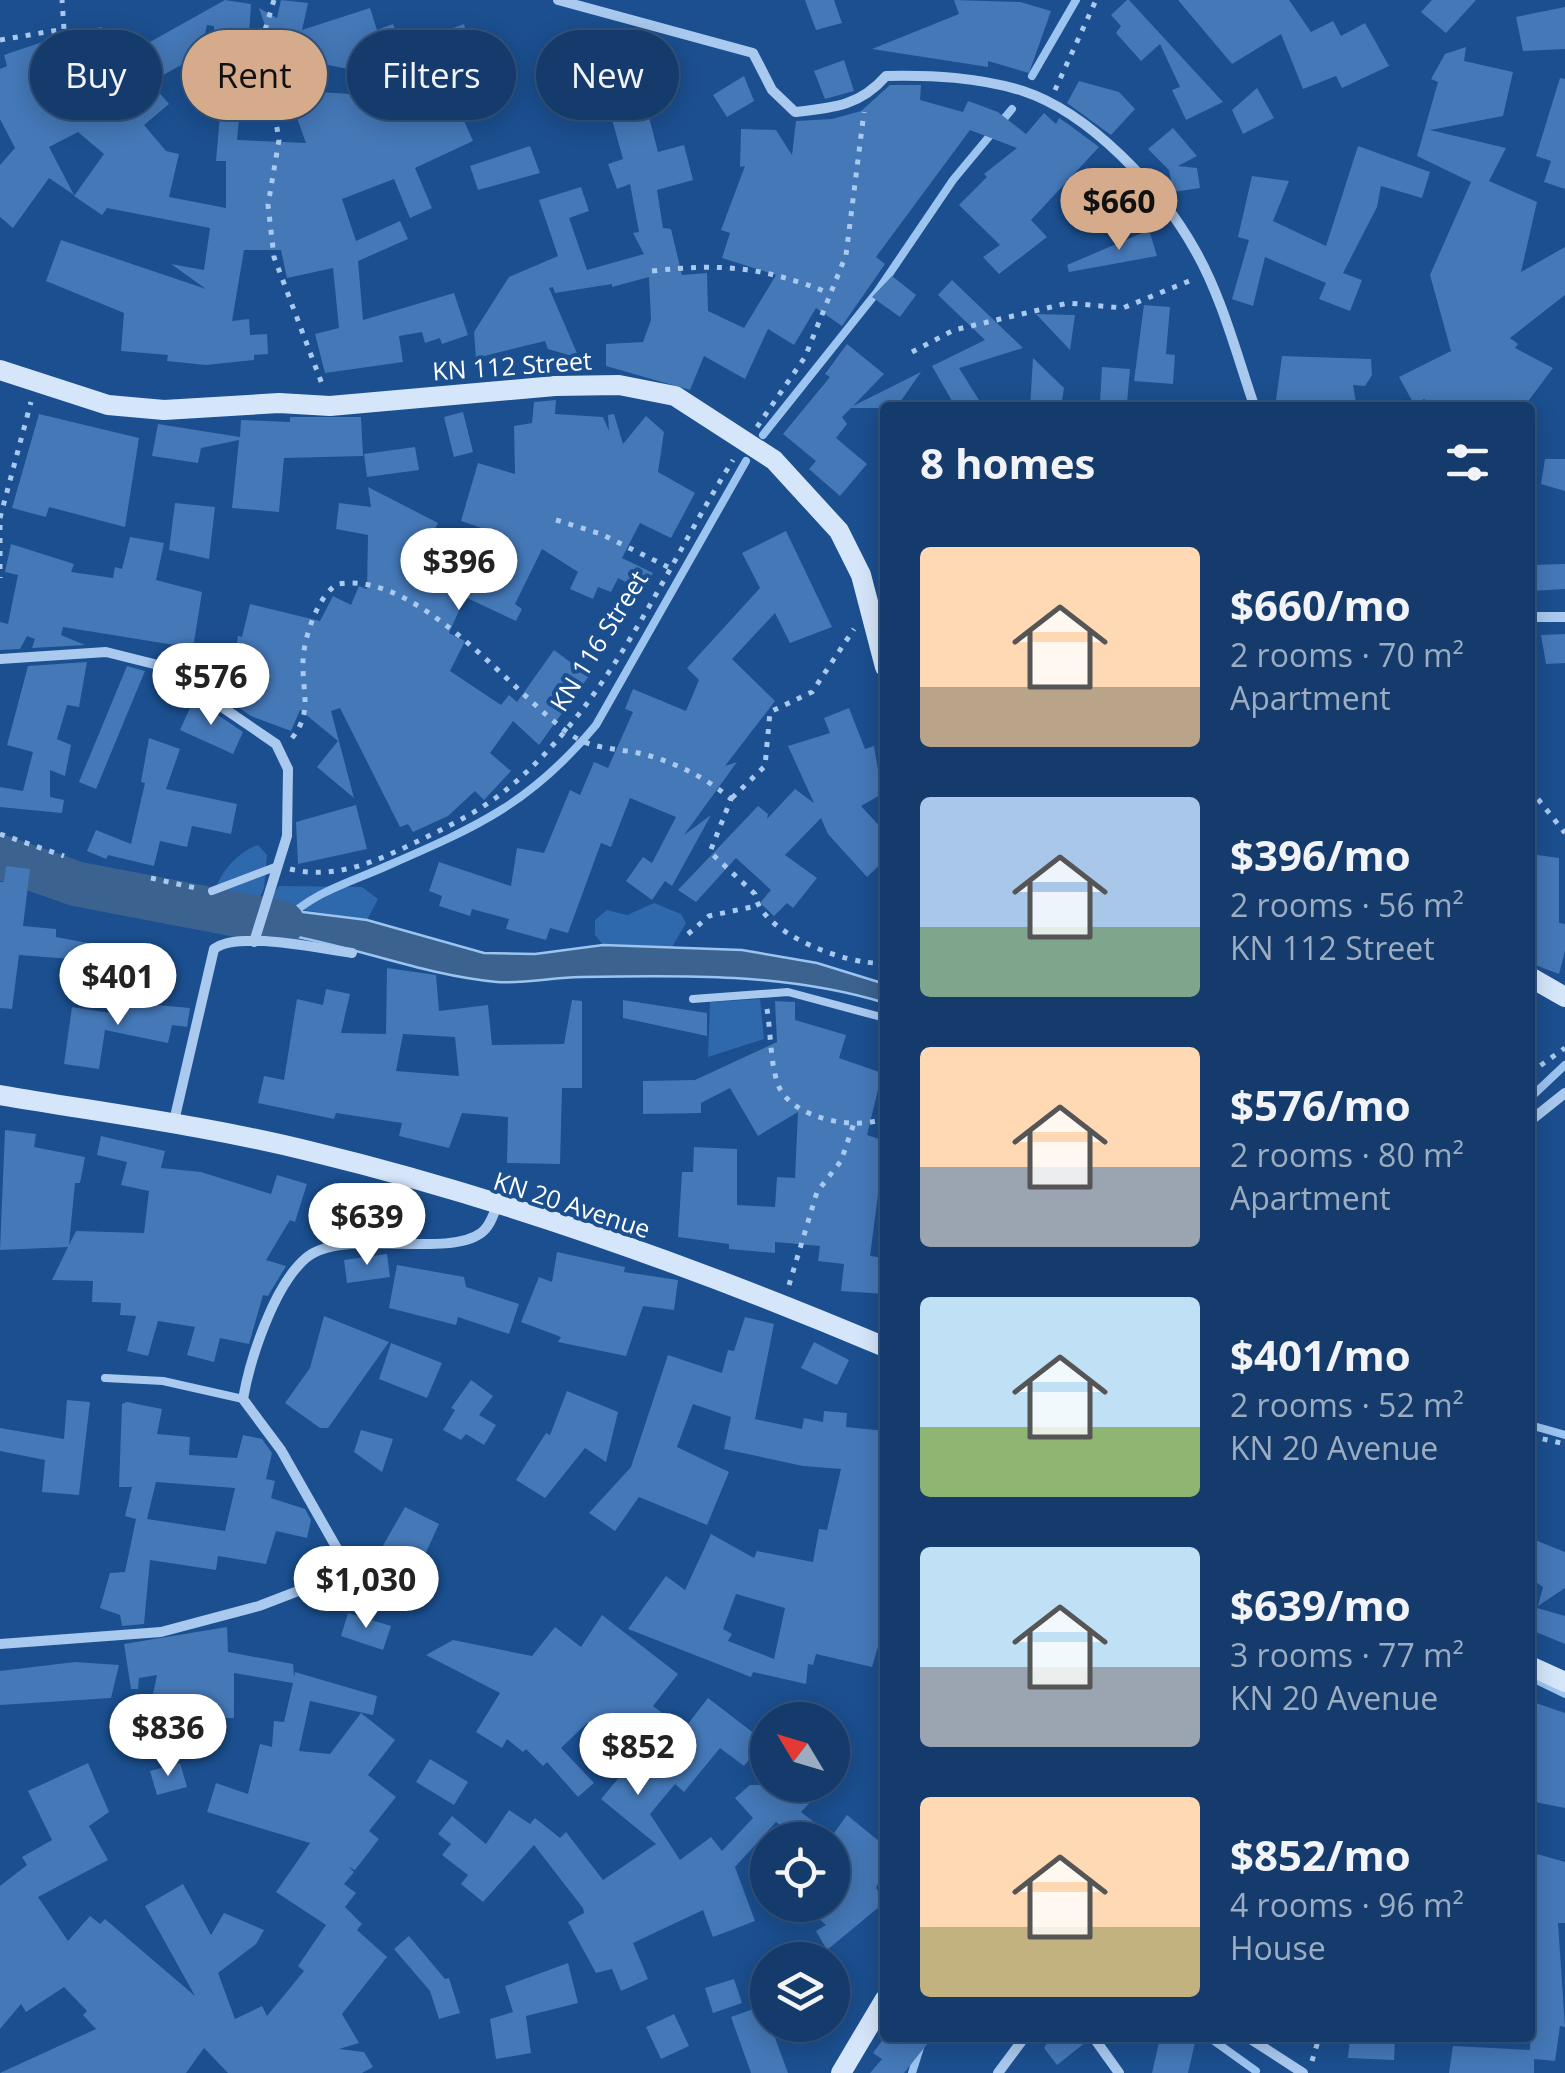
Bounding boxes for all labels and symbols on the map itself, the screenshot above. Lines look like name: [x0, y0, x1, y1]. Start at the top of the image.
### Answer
pin: $660: [1060, 168, 1178, 253]
street label: KN 112 Street: [431, 342, 593, 388]
pin: $396: [400, 528, 518, 613]
street label: KN 116 Street: [541, 564, 655, 717]
pin: $576: [152, 643, 270, 728]
pin: $401: [59, 943, 177, 1028]
street label: KN 20 Avenue: [490, 1163, 655, 1245]
pin: $639: [308, 1183, 426, 1268]
pin: $1,030: [285, 1546, 447, 1631]
pin: $836: [109, 1694, 227, 1779]
north arrow: [750, 1702, 850, 1802]
pin: $852: [579, 1713, 697, 1798]

